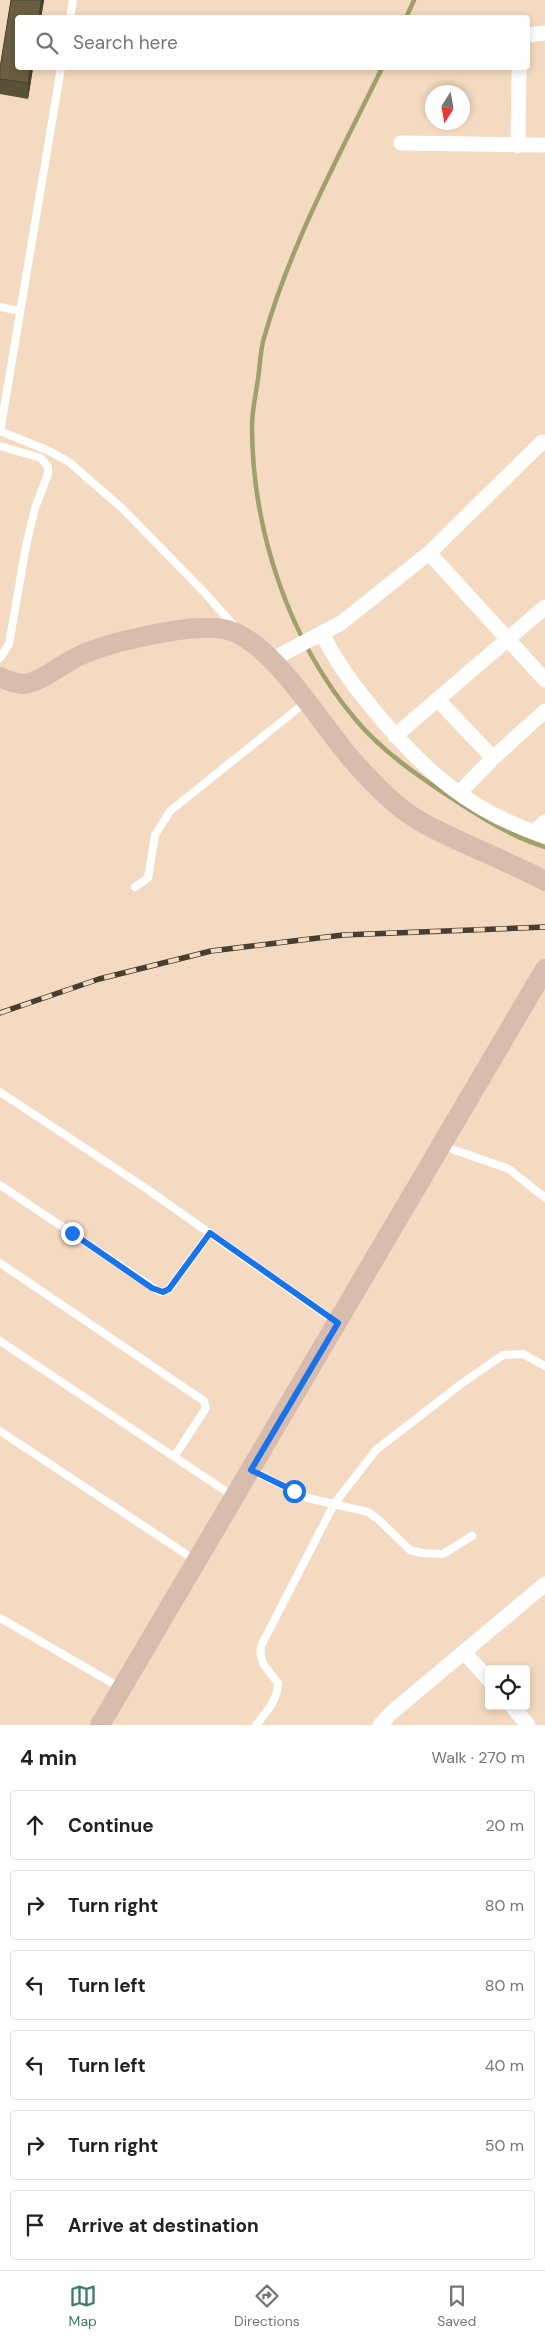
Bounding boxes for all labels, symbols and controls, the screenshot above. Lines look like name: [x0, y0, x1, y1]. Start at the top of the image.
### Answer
search box: [15, 15, 530, 70]
icon: search: [33, 29, 61, 57]
text: Search here: [73, 30, 178, 55]
north arrow: [425, 85, 470, 130]
route end: [61, 1222, 84, 1245]
route start: [283, 1480, 306, 1503]
map controls: [485, 1665, 530, 1710]
button: locate: [485, 1665, 530, 1710]
text: 4 min: [20, 1744, 77, 1772]
text: Walk · 270 m: [432, 1747, 525, 1768]
icon: ahead: [21, 1811, 49, 1839]
text: Continue: [68, 1813, 154, 1838]
text: 20 m: [485, 1815, 524, 1836]
icon: right: [21, 1891, 49, 1919]
text: Turn right: [68, 1893, 158, 1918]
text: 80 m: [485, 1895, 524, 1916]
icon: left: [21, 1971, 49, 1999]
text: Turn left: [68, 1973, 146, 1998]
text: 80 m: [485, 1975, 524, 1996]
icon: left: [21, 2051, 49, 2079]
text: Turn left: [68, 2053, 146, 2078]
text: 40 m: [485, 2055, 524, 2076]
icon: right: [21, 2131, 49, 2159]
text: Turn right: [68, 2133, 158, 2158]
text: 50 m: [485, 2135, 524, 2156]
icon: arrive: [21, 2211, 49, 2239]
text: Arrive at destination: [68, 2213, 259, 2238]
tab: Map: [69, 2282, 97, 2330]
tab: Directions: [234, 2282, 300, 2330]
tab: Saved: [437, 2282, 476, 2330]

